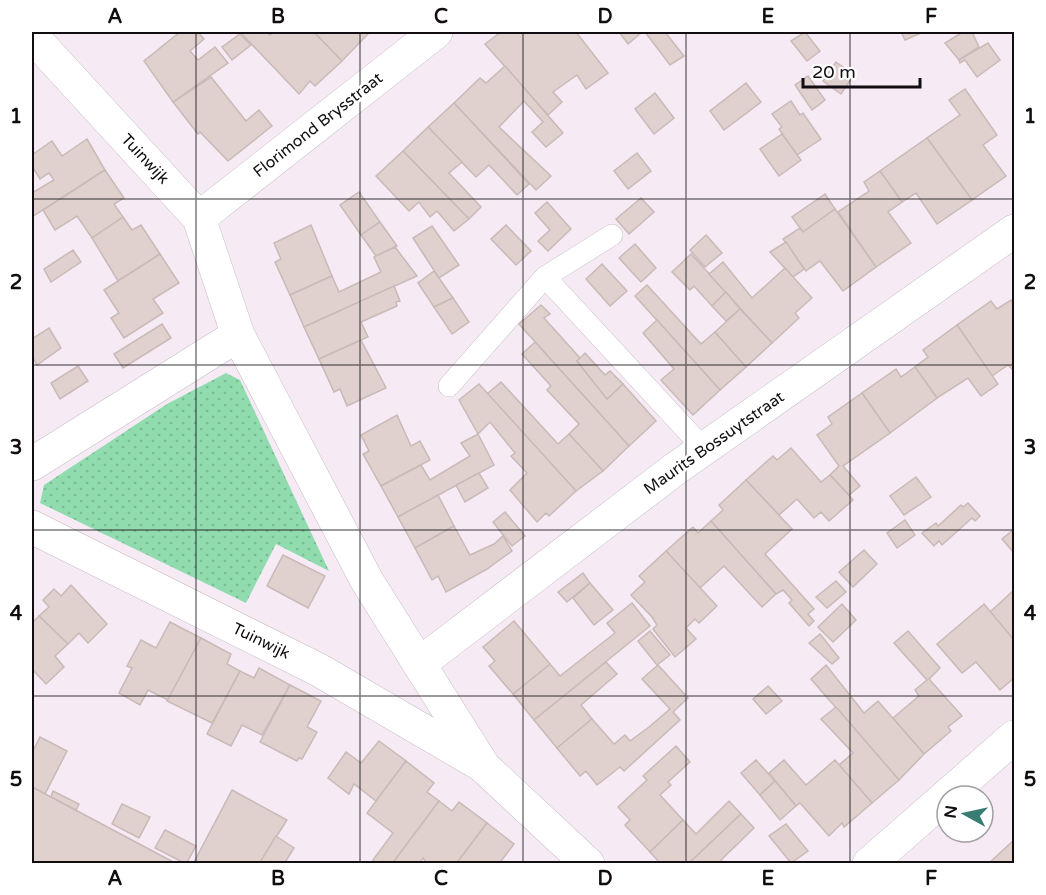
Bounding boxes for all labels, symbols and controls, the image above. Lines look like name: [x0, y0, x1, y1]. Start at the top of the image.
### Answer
text: A: [108, 5, 123, 29]
text: B: [271, 5, 285, 29]
text: C: [434, 5, 448, 29]
text: D: [597, 5, 613, 29]
text: E: [762, 5, 775, 29]
text: F: [925, 5, 937, 29]
scale bar: [803, 51, 920, 89]
text: 20 m: [812, 61, 856, 83]
street label: Florimond Brysstraat: [249, 68, 387, 182]
text: 1: [10, 105, 22, 129]
text: 1: [1024, 105, 1036, 129]
street label: Tuinwijk: [117, 130, 173, 189]
text: 2: [10, 271, 22, 295]
text: 2: [1024, 271, 1036, 295]
street label: Maurits Bossuytstraat: [640, 387, 788, 499]
text: 3: [10, 436, 22, 460]
text: 3: [1024, 436, 1036, 460]
text: 4: [10, 602, 23, 626]
text: 4: [1024, 602, 1037, 626]
street label: Tuinwijk: [229, 619, 293, 664]
text: 5: [10, 768, 22, 792]
text: 5: [1024, 768, 1036, 792]
north arrow: [935, 784, 995, 844]
text: N: [940, 804, 962, 820]
text: A: [108, 867, 123, 891]
text: B: [271, 867, 285, 891]
text: C: [434, 867, 448, 891]
text: D: [597, 867, 613, 891]
text: E: [762, 867, 775, 891]
text: F: [925, 867, 937, 891]

